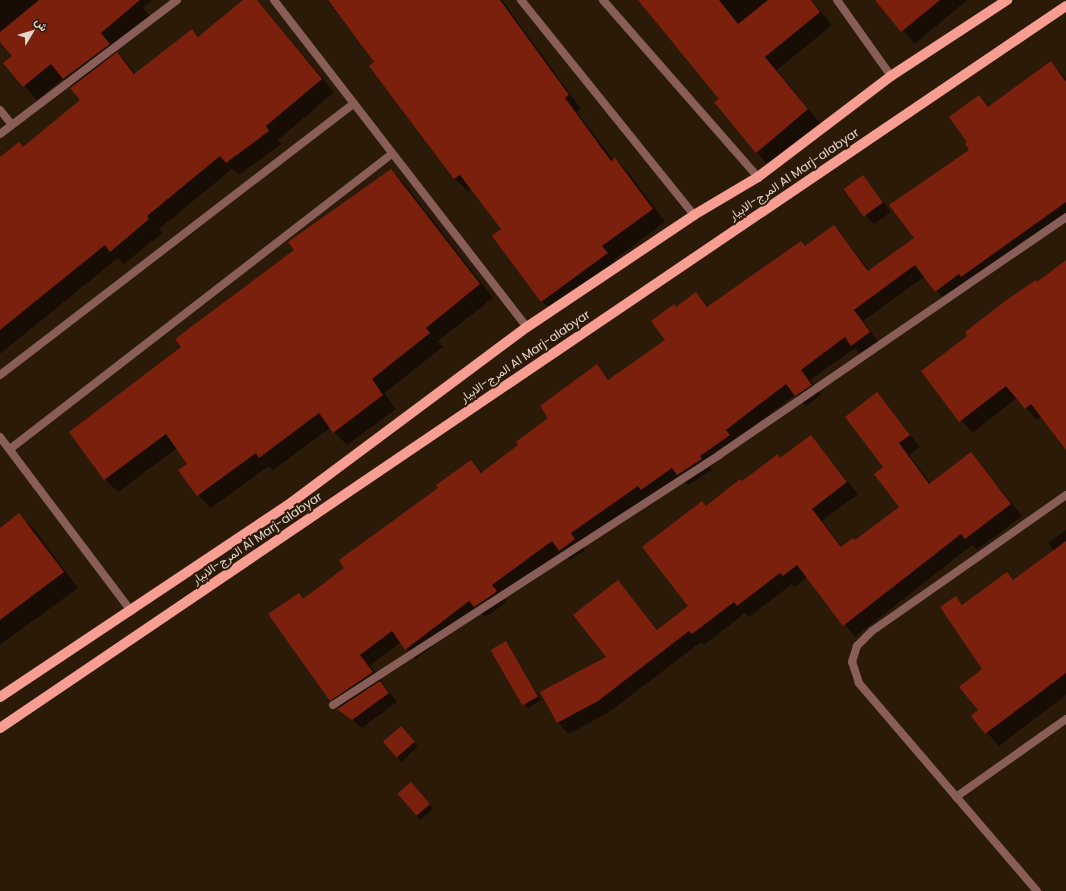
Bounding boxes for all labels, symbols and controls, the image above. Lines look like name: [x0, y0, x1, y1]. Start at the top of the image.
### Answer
north arrow: [12, 12, 52, 52]
text: ش: [31, 14, 52, 35]
street label: المرج-الابيار Al Marj-alabyar: [726, 125, 862, 223]
street label: المرج-الابيار Al Marj-alabyar: [457, 307, 593, 405]
street label: المرج-الابيار Al Marj-alabyar: [189, 489, 325, 587]

